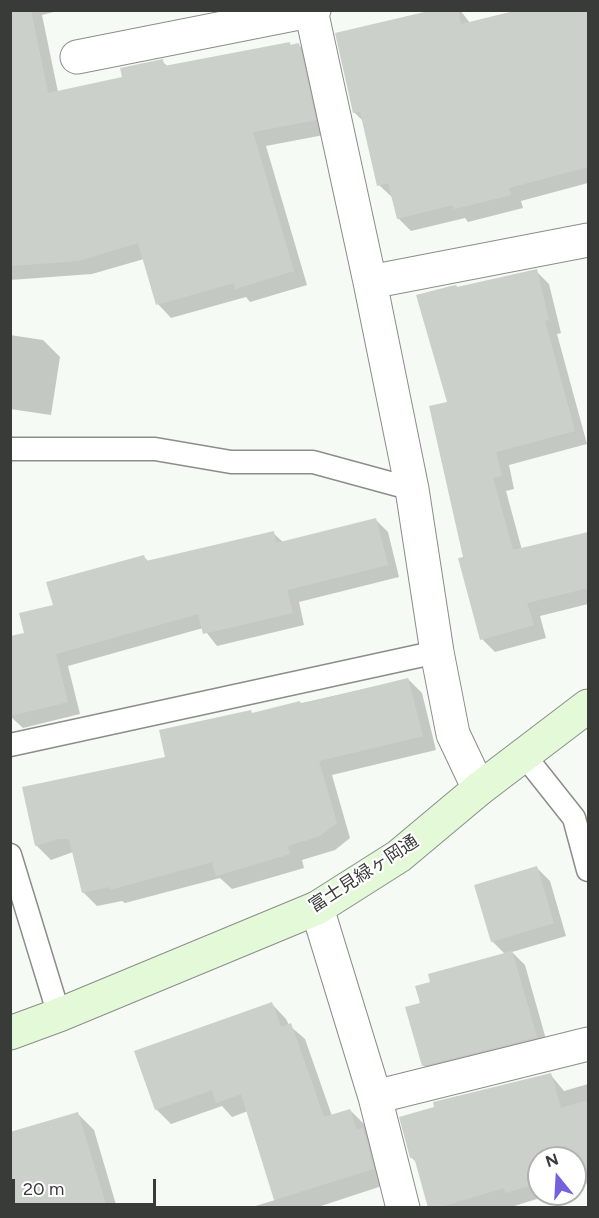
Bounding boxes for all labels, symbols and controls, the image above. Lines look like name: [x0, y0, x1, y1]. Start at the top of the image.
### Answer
street label: 富士見緑ヶ岡通: [305, 831, 423, 917]
north arrow: [527, 1146, 587, 1206]
text: N: [543, 1149, 561, 1171]
scale bar: [15, 1167, 159, 1205]
text: 20 m: [23, 1178, 64, 1200]

